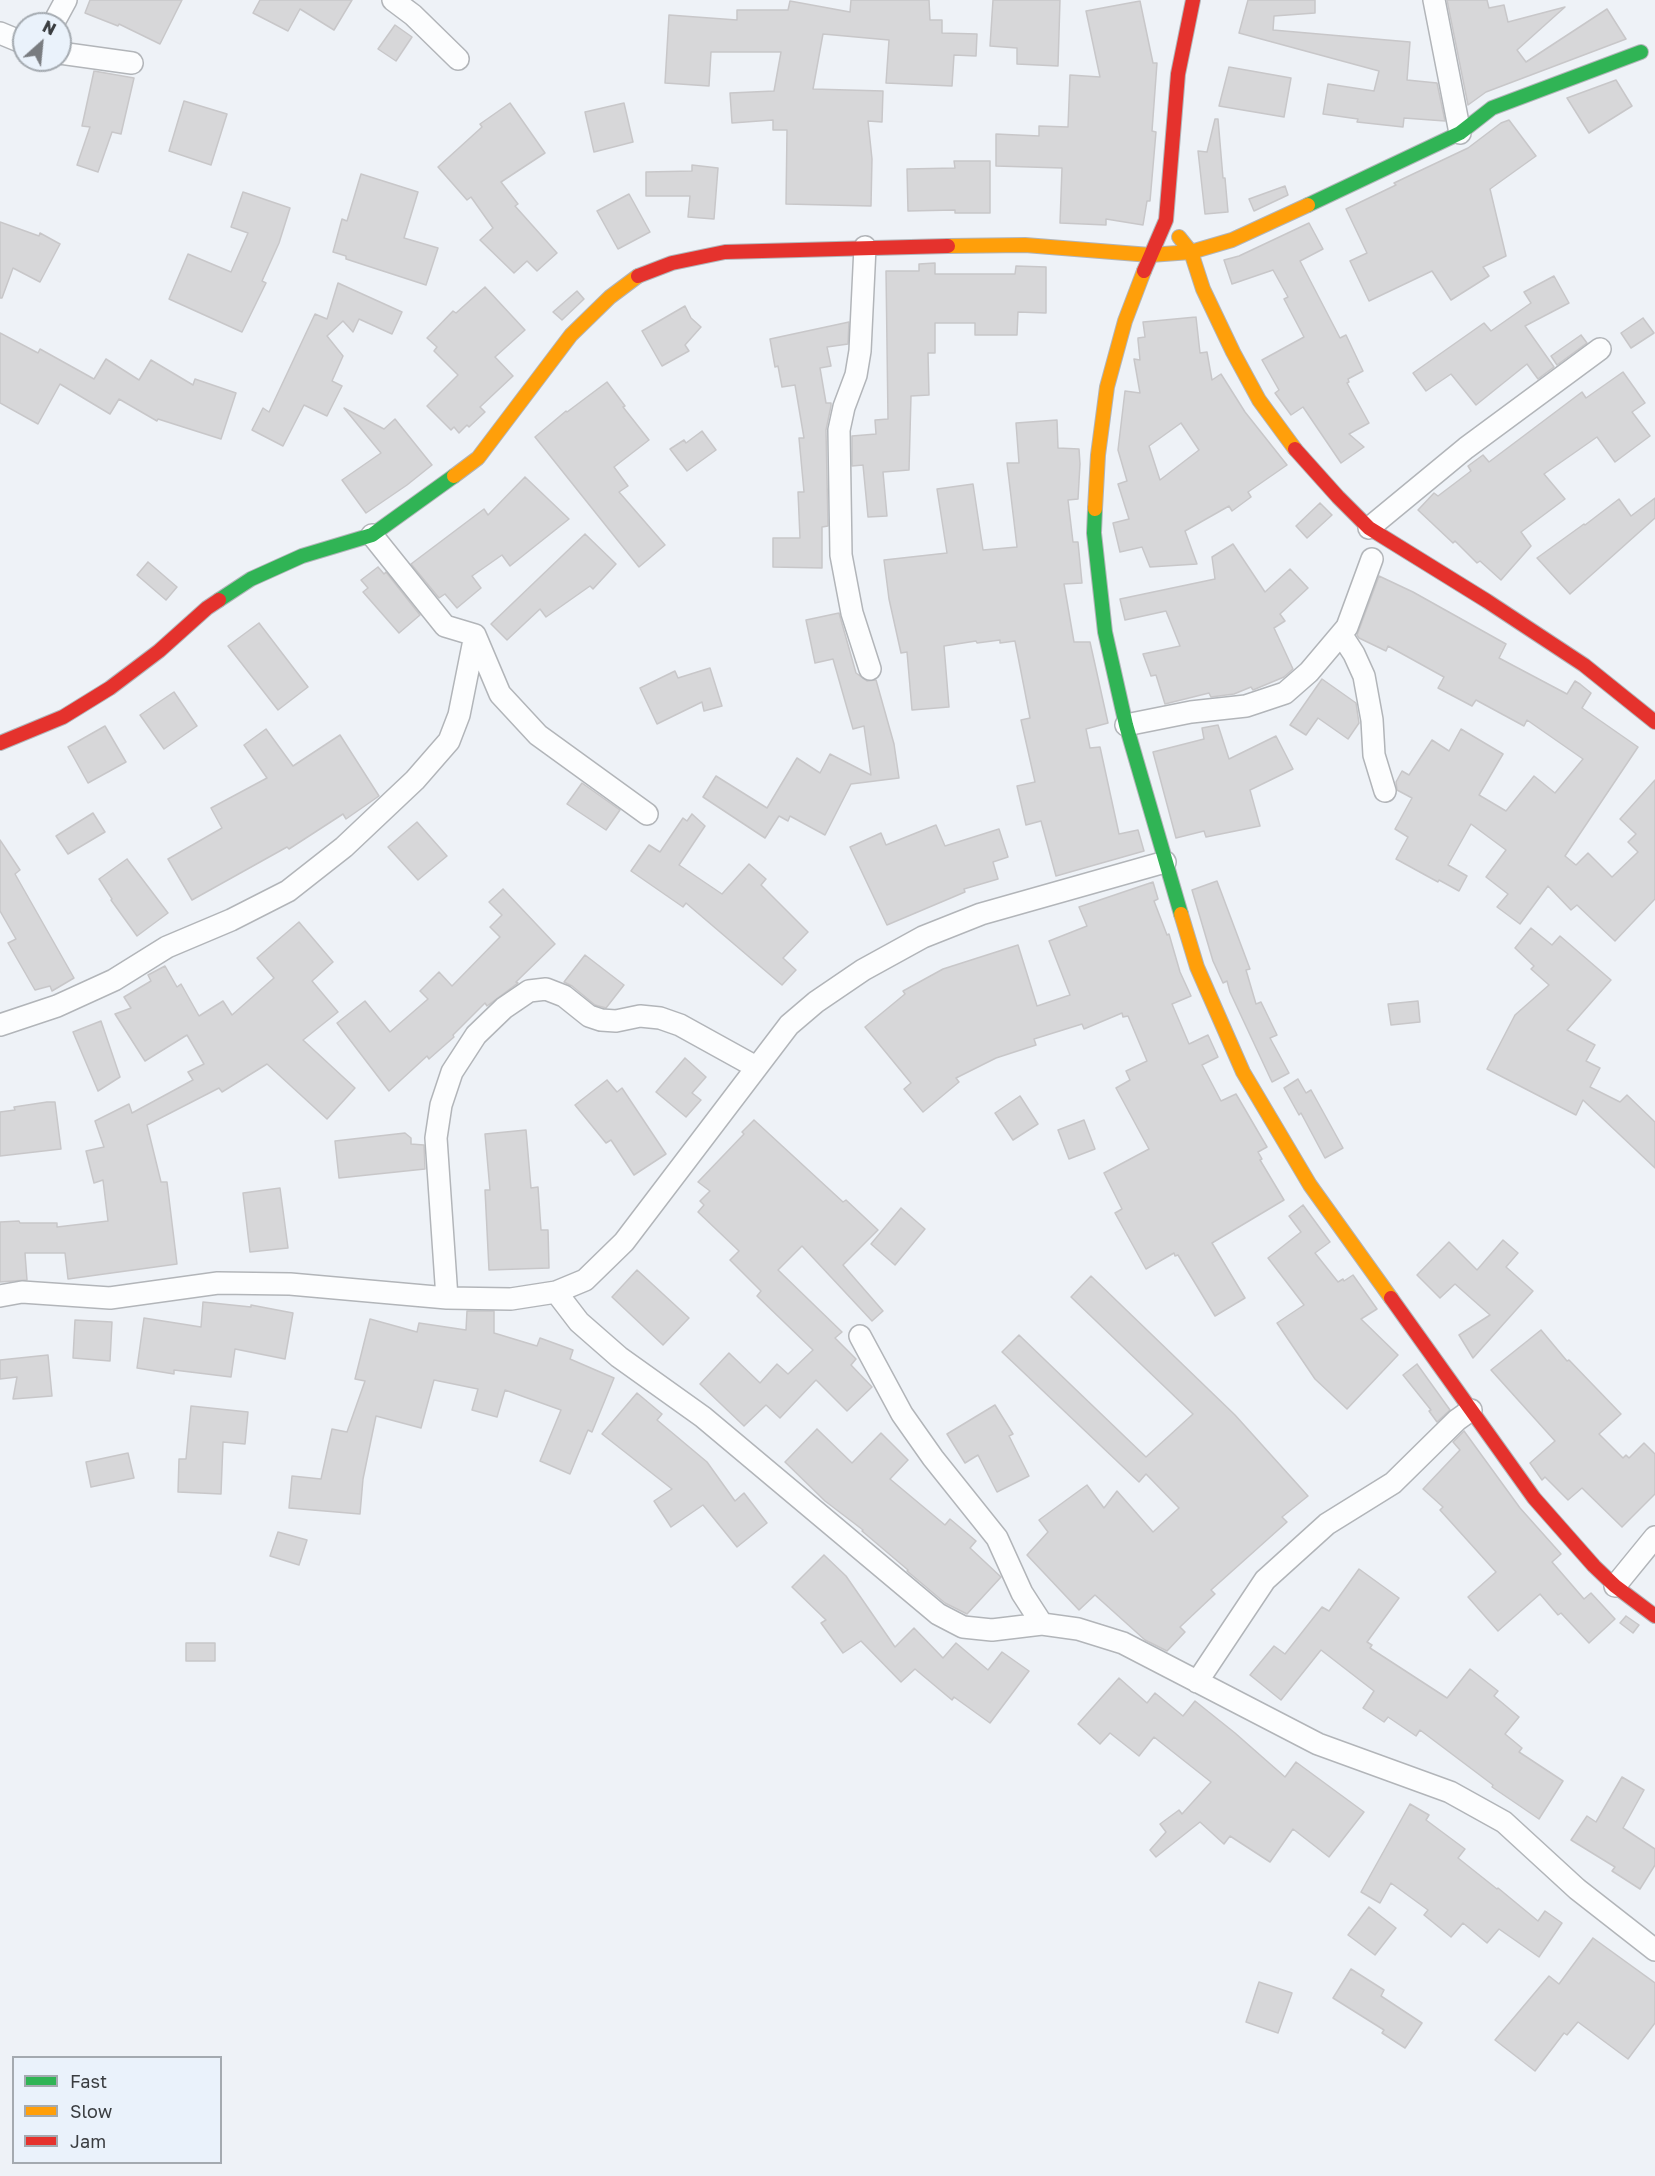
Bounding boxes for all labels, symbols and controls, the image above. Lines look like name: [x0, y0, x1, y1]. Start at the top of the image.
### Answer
north arrow: [12, 12, 72, 72]
text: N: [39, 16, 59, 39]
legend: [12, 2056, 222, 2164]
text: Fast: [70, 2070, 107, 2092]
text: Slow: [70, 2100, 112, 2122]
text: Jam: [70, 2130, 106, 2152]

